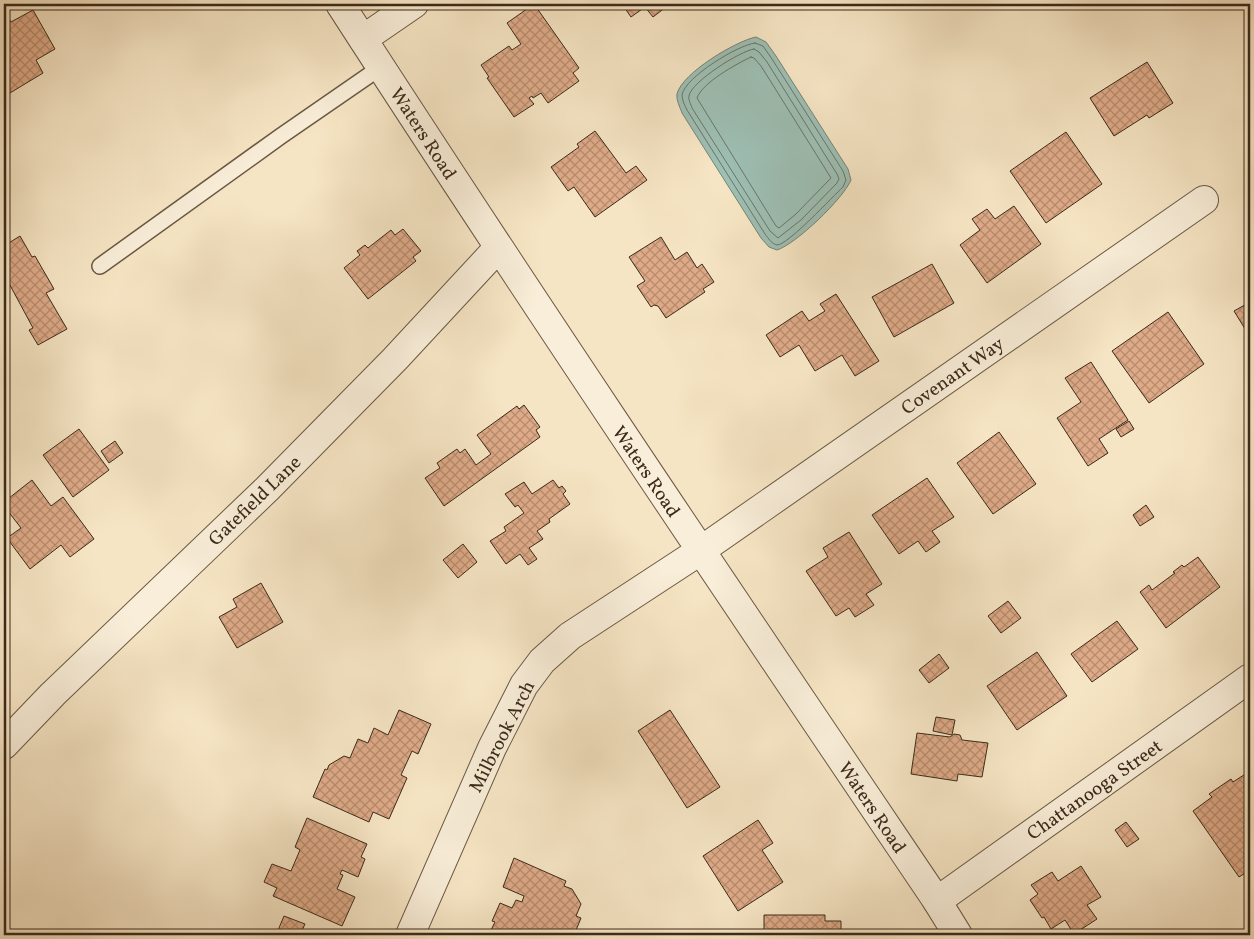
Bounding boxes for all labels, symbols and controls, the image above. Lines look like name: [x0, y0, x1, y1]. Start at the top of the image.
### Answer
street label: Waters Road: [383, 83, 462, 185]
street label: Covenant Way: [896, 332, 1010, 422]
street label: Waters Road: [605, 421, 686, 523]
street label: Gatefield Lane: [203, 450, 308, 553]
street label: Milbrook Arch: [463, 677, 542, 797]
street label: Chattanooga Street: [1022, 734, 1168, 847]
street label: Waters Road: [831, 757, 912, 859]

